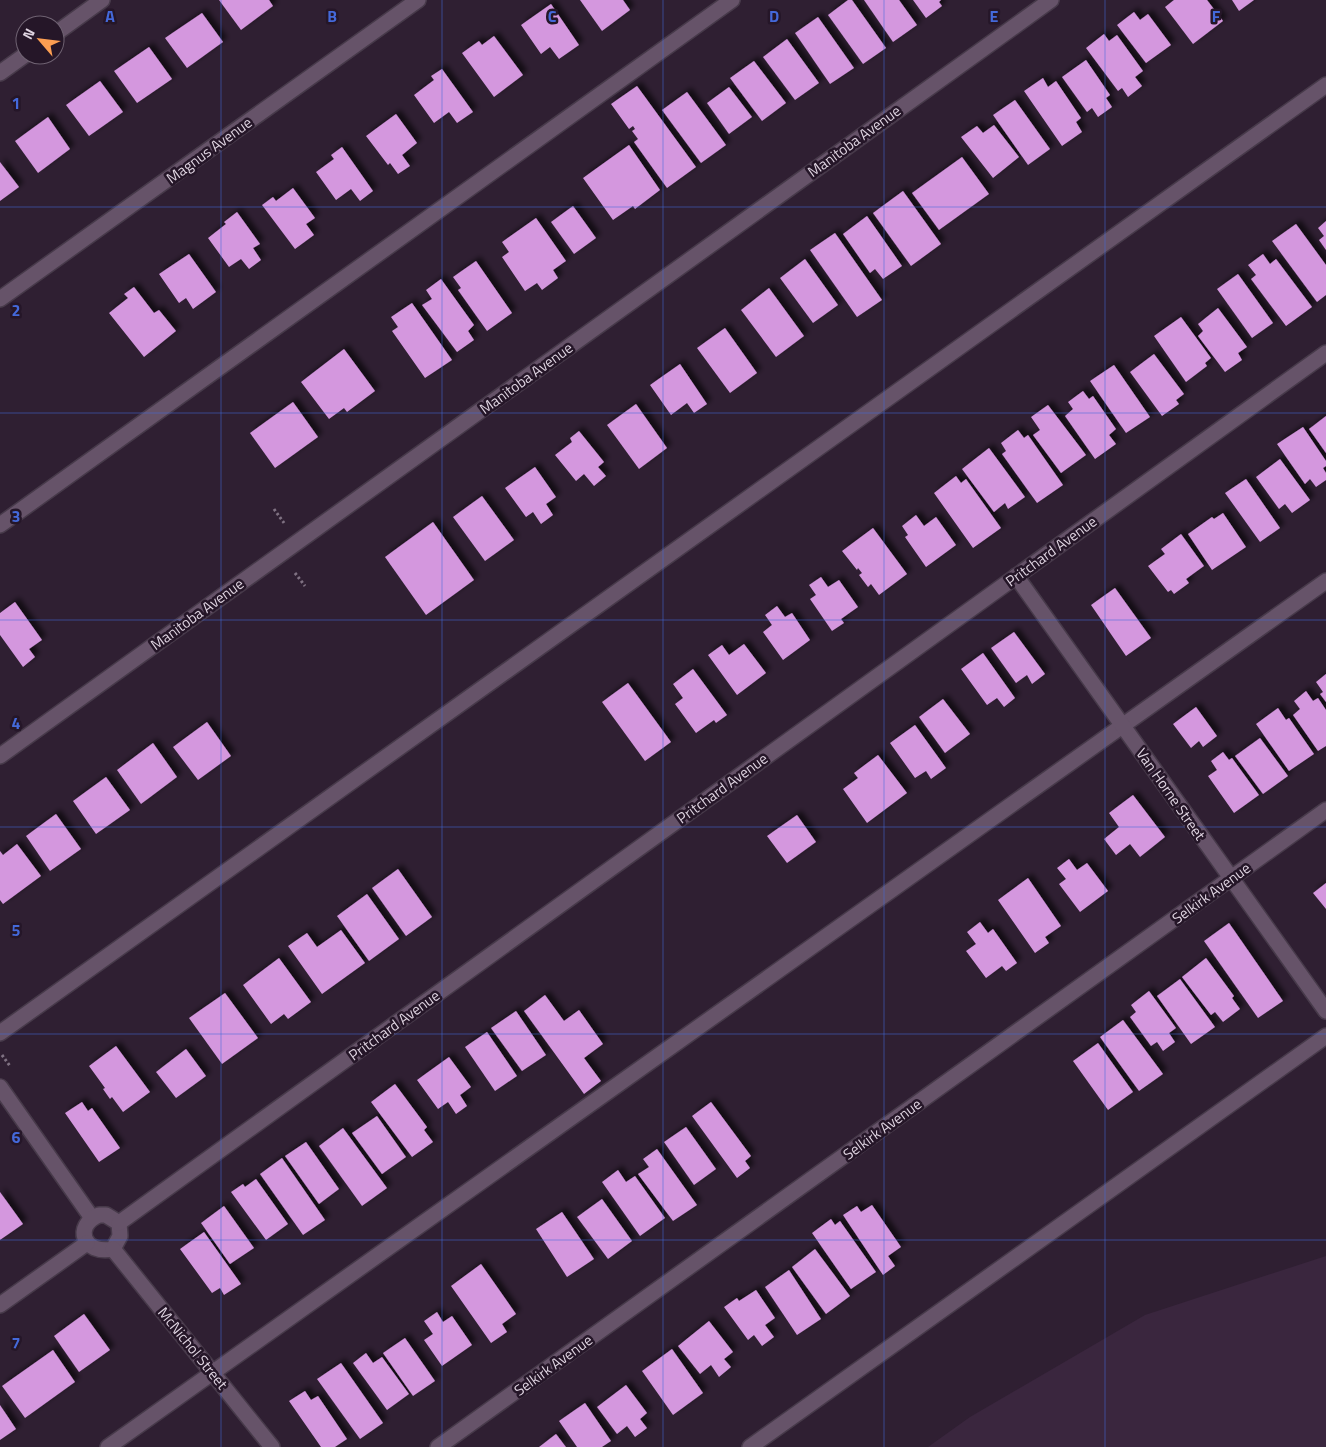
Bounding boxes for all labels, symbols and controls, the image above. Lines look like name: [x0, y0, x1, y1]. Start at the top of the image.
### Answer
text: A: [105, 4, 115, 28]
text: B: [327, 4, 337, 28]
text: C: [548, 4, 557, 28]
text: D: [769, 4, 779, 28]
text: E: [990, 4, 999, 28]
text: F: [1212, 4, 1221, 28]
north arrow: [15, 15, 65, 65]
text: N: [17, 24, 40, 43]
text: 1: [12, 91, 20, 115]
street label: Manitoba Avenue: [803, 99, 905, 183]
street label: Magnus Avenue: [161, 111, 257, 189]
text: 2: [12, 298, 20, 322]
street label: Manitoba Avenue: [475, 336, 577, 420]
text: 3: [12, 504, 20, 528]
street label: Pritchard Avenue: [1001, 510, 1101, 592]
street label: Manitoba Avenue: [146, 572, 248, 656]
text: 4: [12, 711, 21, 735]
street label: Van Horne Street: [1131, 743, 1212, 845]
street label: Pritchard Avenue: [672, 747, 772, 829]
street label: Selkirk Avenue: [1167, 857, 1255, 929]
text: 5: [12, 918, 21, 942]
street label: Pritchard Avenue: [344, 984, 444, 1066]
street label: Selkirk Avenue: [838, 1093, 926, 1165]
text: 6: [12, 1125, 21, 1149]
street label: McNichol Street: [152, 1302, 234, 1395]
street label: Selkirk Avenue: [509, 1329, 597, 1401]
text: 7: [12, 1331, 20, 1355]

